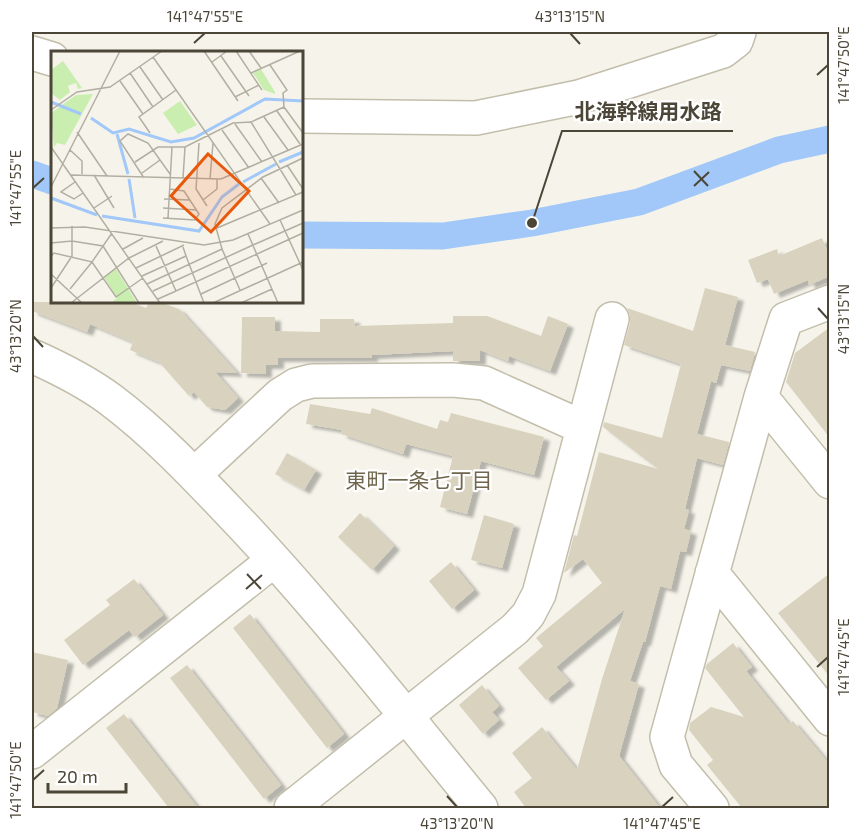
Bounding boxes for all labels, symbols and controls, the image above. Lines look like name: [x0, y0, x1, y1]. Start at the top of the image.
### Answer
text: 141°47'55"E: [167, 7, 243, 25]
text: 43°13'15"N: [535, 7, 605, 25]
text: 141°47'50"E: [834, 26, 852, 104]
inset map: [51, 51, 303, 303]
callout: 北海幹線用水路: [562, 92, 733, 131]
text: 北海幹線用水路: [575, 98, 722, 123]
text: 141°47'55"E: [6, 150, 24, 226]
text: 43°13'15"N: [834, 284, 852, 354]
text: 43°13'20"N: [6, 299, 24, 373]
district label: 東町一条七丁目: [346, 467, 493, 492]
text: 141°47'45"E: [834, 618, 852, 696]
text: 141°47'50"E: [6, 741, 24, 819]
scale bar: [48, 756, 126, 794]
text: 20 m: [57, 765, 98, 787]
text: 43°13'20"N: [420, 814, 494, 832]
text: 141°47'45"E: [623, 814, 701, 832]

